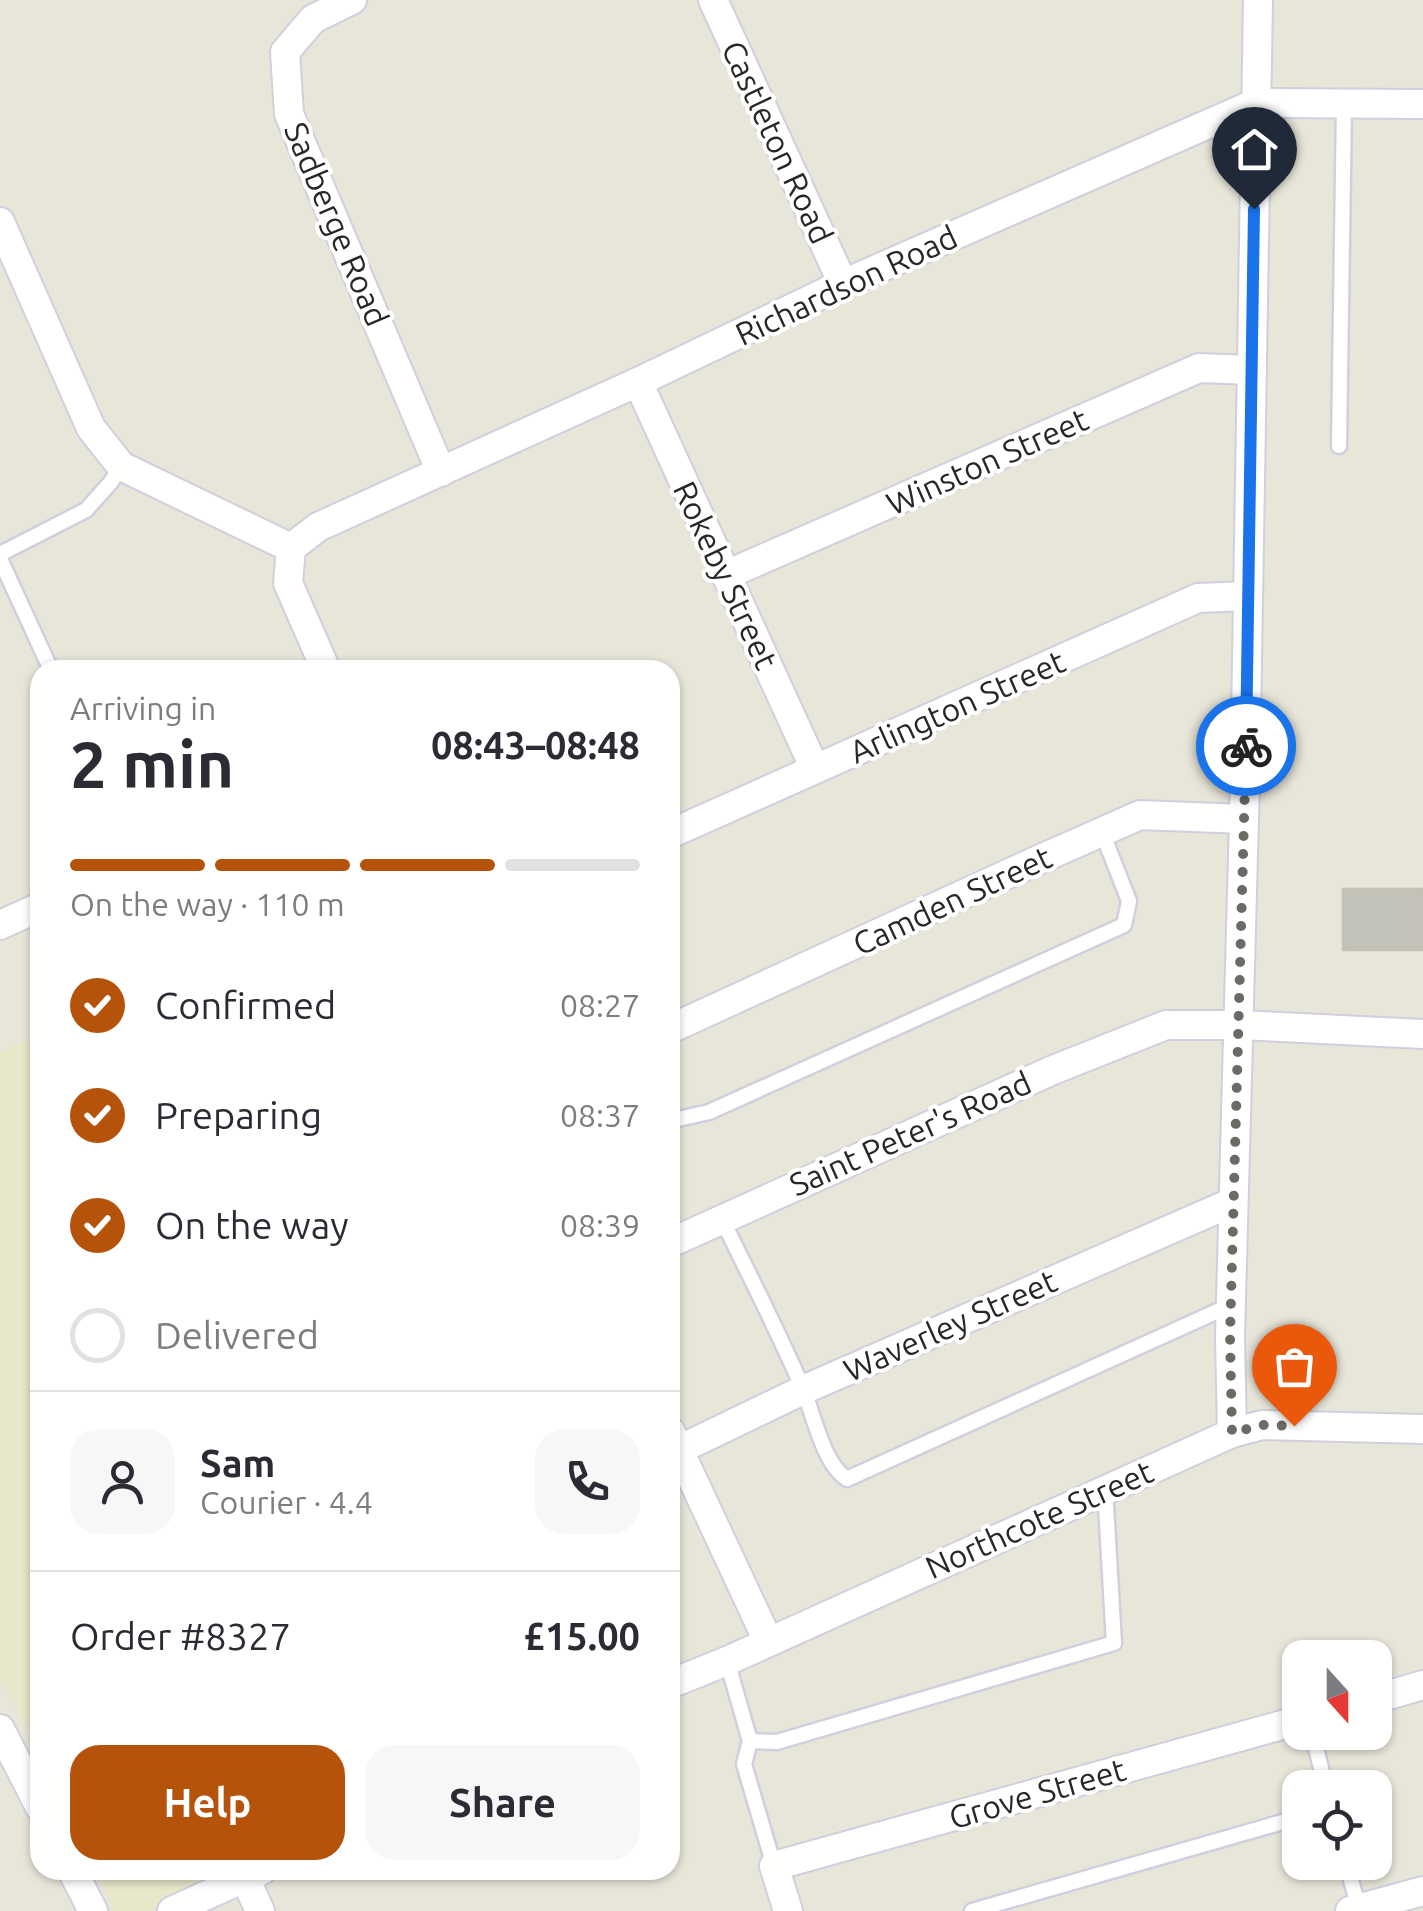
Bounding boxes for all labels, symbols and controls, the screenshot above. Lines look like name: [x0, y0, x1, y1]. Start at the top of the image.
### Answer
street label: Castleton Road: [715, 35, 841, 249]
pin: [1212, 107, 1297, 210]
street label: Sadberge Road: [278, 117, 396, 331]
icon: home: [1227, 122, 1282, 177]
street label: Richardson Road: [730, 218, 962, 352]
street label: Winston Street: [881, 400, 1094, 521]
street label: Rokeby Street: [667, 476, 785, 675]
street label: Arlington Street: [844, 642, 1071, 770]
text: Arriving in: [70, 690, 216, 726]
courier: [1196, 696, 1296, 796]
icon: bike: [1219, 719, 1274, 774]
text: 08:43–08:48: [431, 724, 640, 766]
text: 2 min: [70, 727, 234, 800]
street label: Camden Street: [847, 838, 1057, 962]
text: On the way · 110 m: [70, 886, 345, 922]
icon: check: [70, 978, 125, 1033]
text: Confirmed: [155, 984, 336, 1026]
text: 08:27: [560, 987, 640, 1023]
street label: Saint Peter's Road: [784, 1064, 1036, 1202]
icon: check: [70, 1088, 125, 1143]
text: Preparing: [155, 1094, 322, 1136]
text: 08:37: [560, 1097, 640, 1133]
icon: check: [70, 1198, 125, 1253]
text: On the way: [155, 1204, 348, 1246]
text: 08:39: [560, 1207, 640, 1243]
street label: Waverley Street: [838, 1262, 1062, 1388]
text: Delivered: [155, 1314, 319, 1356]
pin: [1252, 1324, 1337, 1427]
icon: bag: [1267, 1339, 1322, 1394]
button: person: [70, 1429, 175, 1534]
button: phone: [535, 1429, 640, 1534]
text: Sam: [200, 1442, 275, 1484]
street label: Northcote Street: [920, 1453, 1159, 1585]
text: Courier · 4.4: [200, 1484, 373, 1520]
text: Order #8327: [70, 1615, 291, 1657]
text: £15.00: [523, 1615, 640, 1657]
north arrow: [1282, 1640, 1392, 1750]
map controls: [1282, 1640, 1392, 1880]
button: Help: [70, 1745, 345, 1860]
button: Share: [365, 1745, 640, 1860]
street label: Grove Street: [945, 1751, 1130, 1835]
button: locate: [1282, 1770, 1392, 1880]

